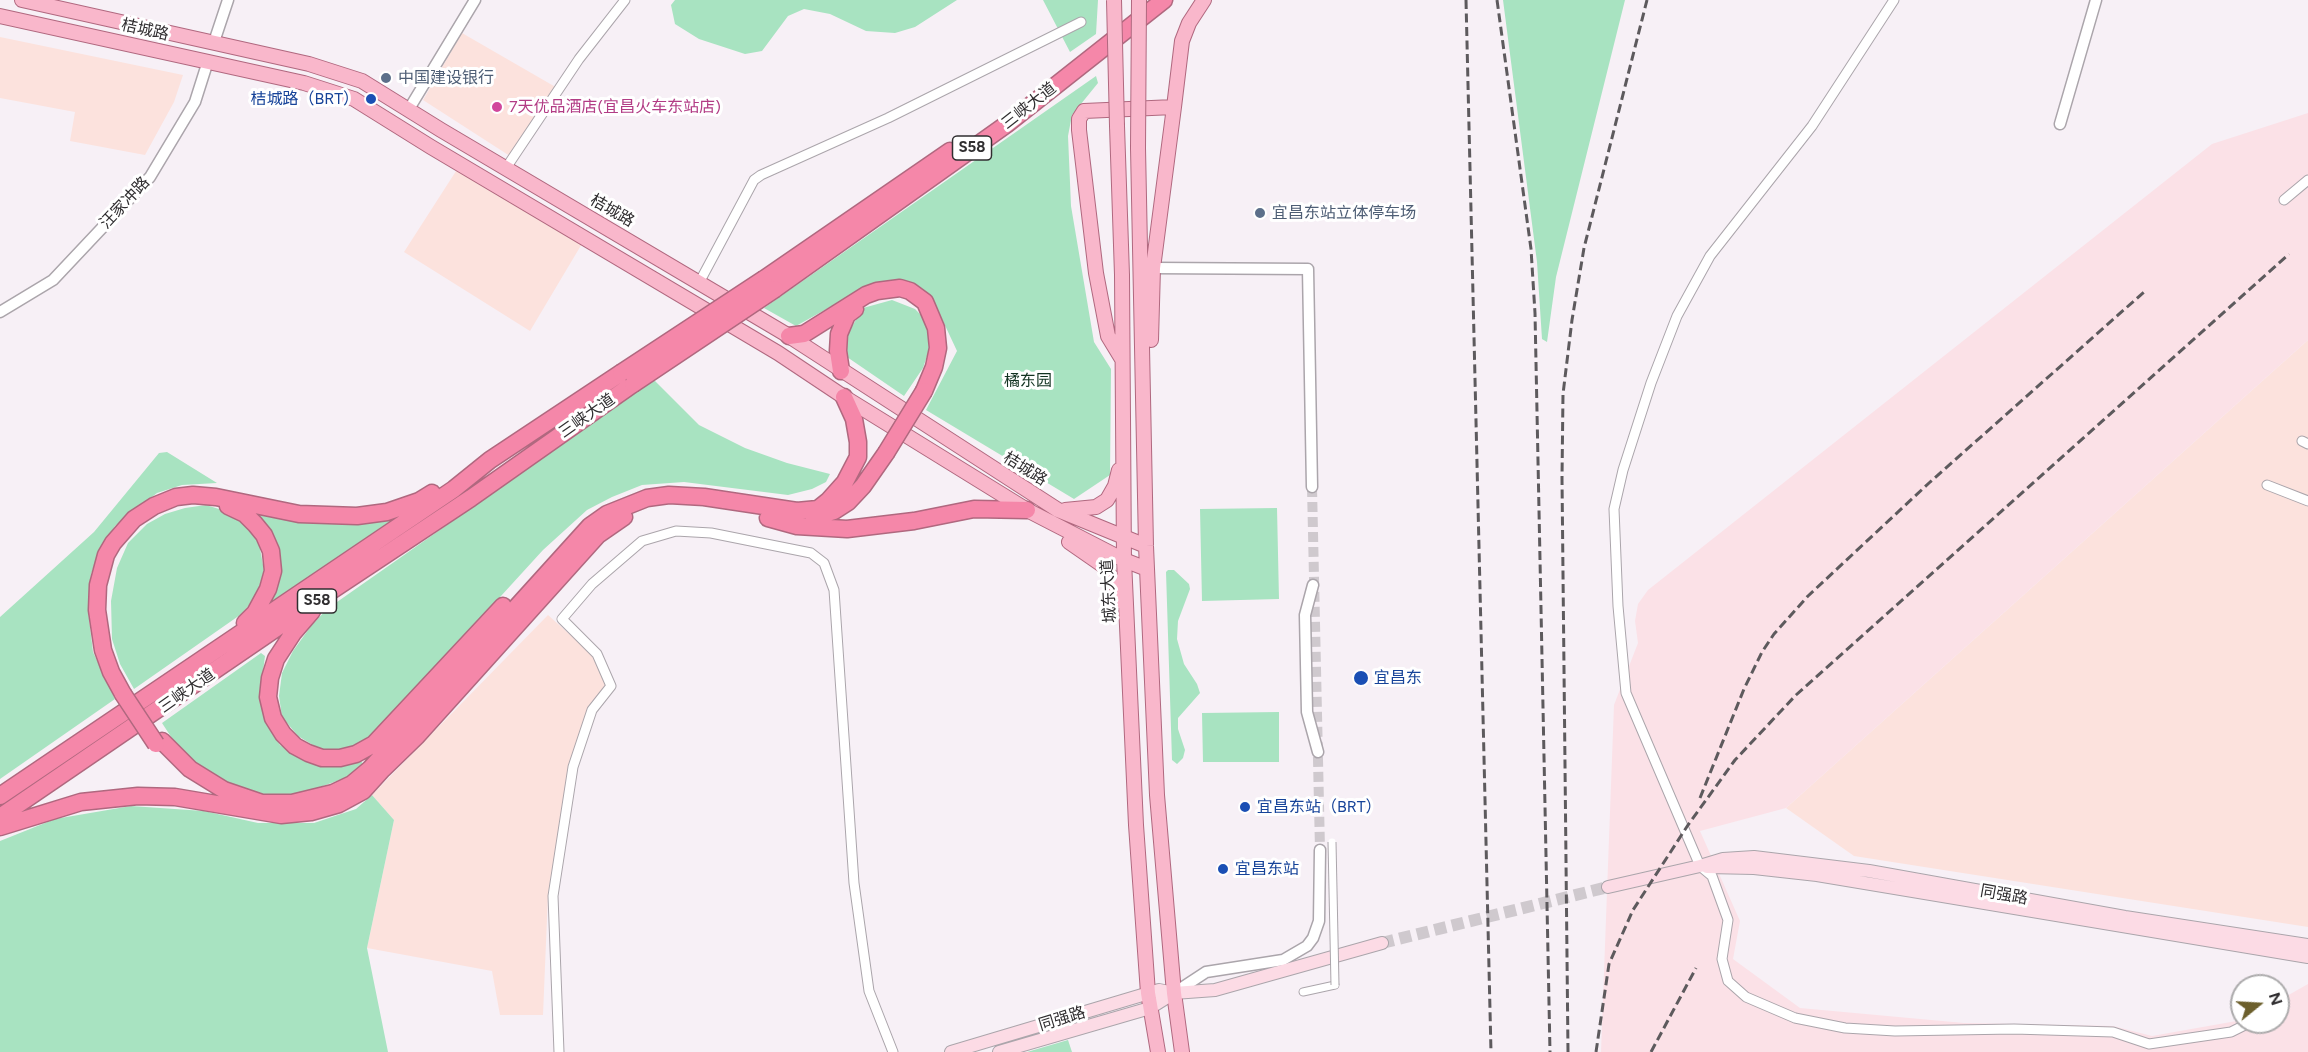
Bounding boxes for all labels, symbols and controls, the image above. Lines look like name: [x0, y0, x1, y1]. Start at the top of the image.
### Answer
street label: 桔城路: [119, 15, 171, 45]
place label: 中国建设银行: [398, 68, 494, 88]
marker: 中国建设银行: [379, 71, 393, 85]
street label: 三峡大道: [998, 79, 1060, 133]
place label: 桔城路（BRT）: [250, 89, 359, 109]
marker: 桔城路（BRT）: [364, 92, 378, 106]
place label: 7天优品酒店(宜昌火车东站店): [509, 97, 721, 117]
marker: 7天优品酒店(宜昌火车东站店): [490, 100, 504, 114]
road number: S58: [952, 136, 992, 160]
street label: 汪家冲路: [96, 173, 154, 233]
street label: 桔城路: [586, 191, 638, 231]
place label: 宜昌东站立体停车场: [1272, 203, 1416, 223]
marker: 宜昌东站立体停车场: [1253, 206, 1267, 220]
park label: 橘东园: [1004, 371, 1052, 391]
street label: 三峡大道: [555, 390, 619, 442]
street label: 桔城路: [1000, 448, 1050, 490]
street label: 城东大道: [1098, 559, 1120, 623]
road number: S58: [298, 589, 336, 613]
street label: 三峡大道: [155, 665, 219, 717]
place label: 宜昌东: [1374, 668, 1422, 688]
marker: 宜昌东: [1352, 669, 1370, 687]
place label: 宜昌东站（BRT）: [1257, 797, 1382, 817]
marker: 宜昌东站（BRT）: [1238, 800, 1252, 814]
place label: 宜昌东站: [1235, 859, 1299, 879]
marker: 宜昌东站: [1216, 862, 1230, 876]
street label: 同强路: [1979, 881, 2029, 909]
north arrow: [2230, 974, 2290, 1034]
text: N: [2265, 990, 2287, 1008]
street label: 同强路: [1036, 1003, 1088, 1035]

